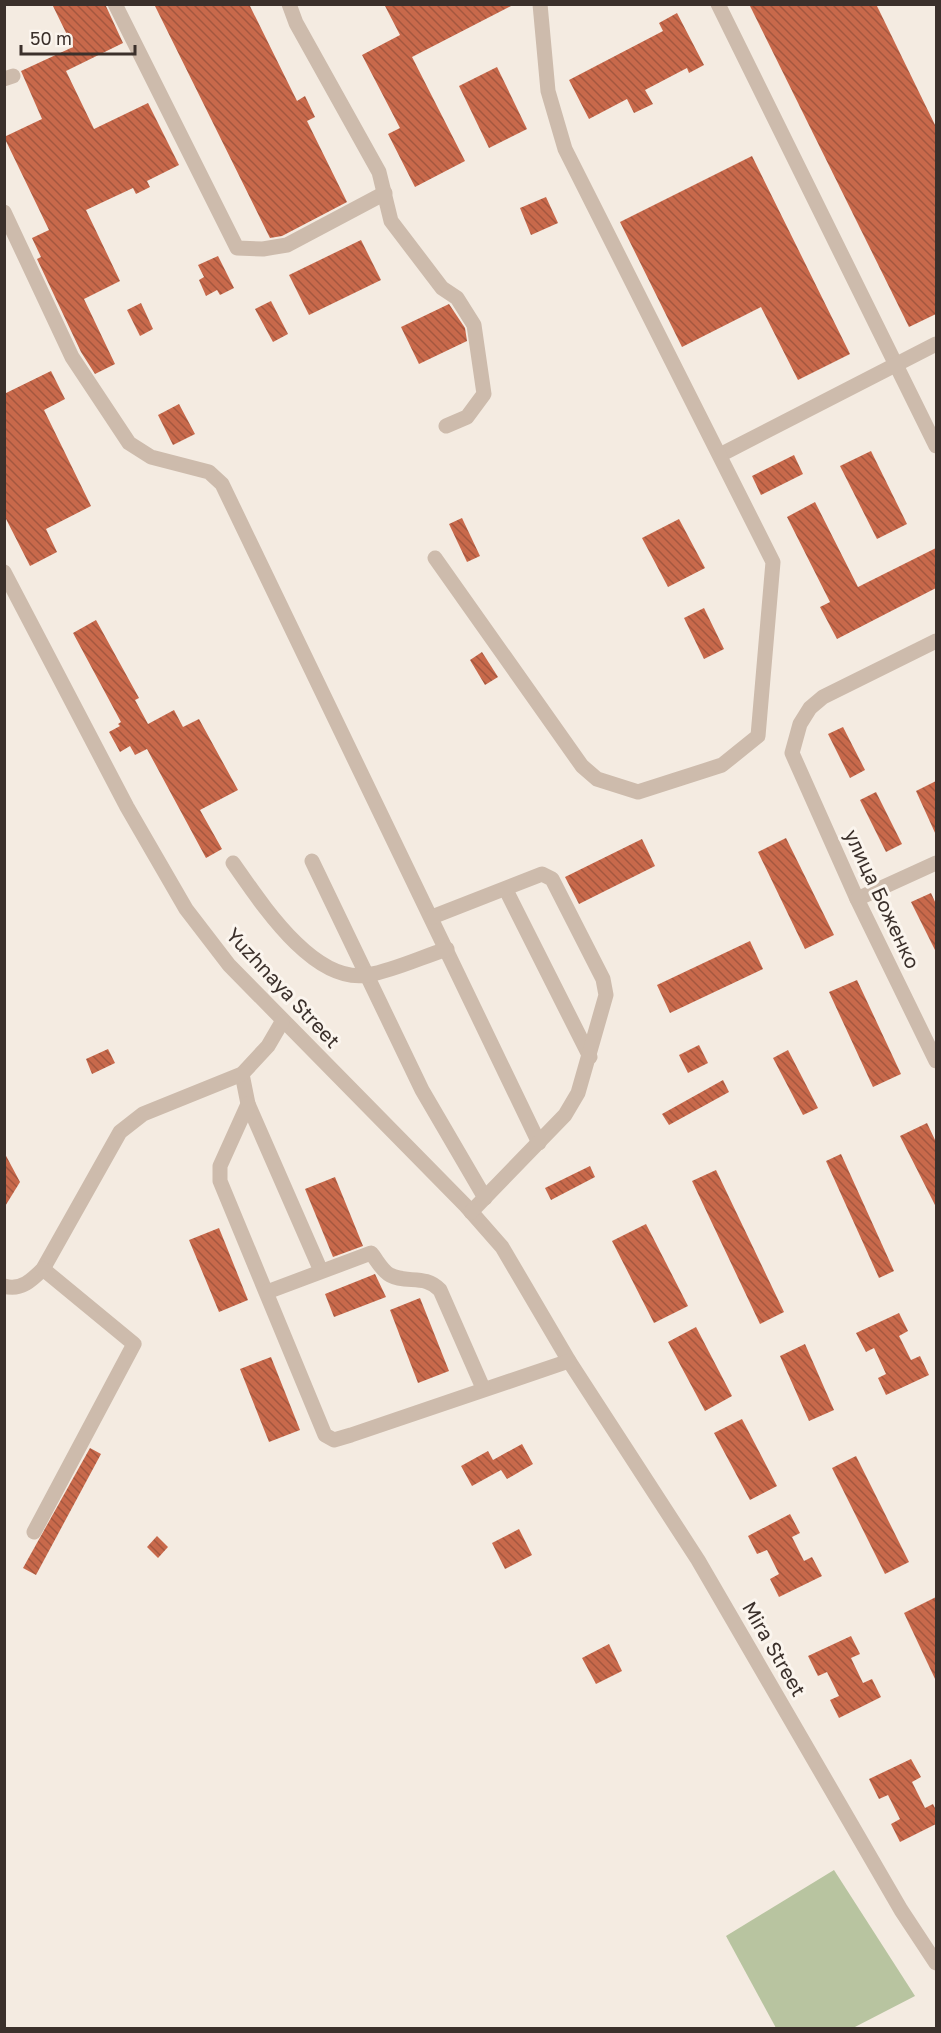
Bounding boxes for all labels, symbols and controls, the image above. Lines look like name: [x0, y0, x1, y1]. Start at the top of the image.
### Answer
scale bar: [21, 18, 135, 56]
text: 50 m: [30, 27, 72, 49]
street label: улица Боженко: [840, 825, 926, 972]
street label: Yuzhnaya Street: [222, 922, 346, 1052]
street label: Mira Street: [738, 1597, 812, 1700]

